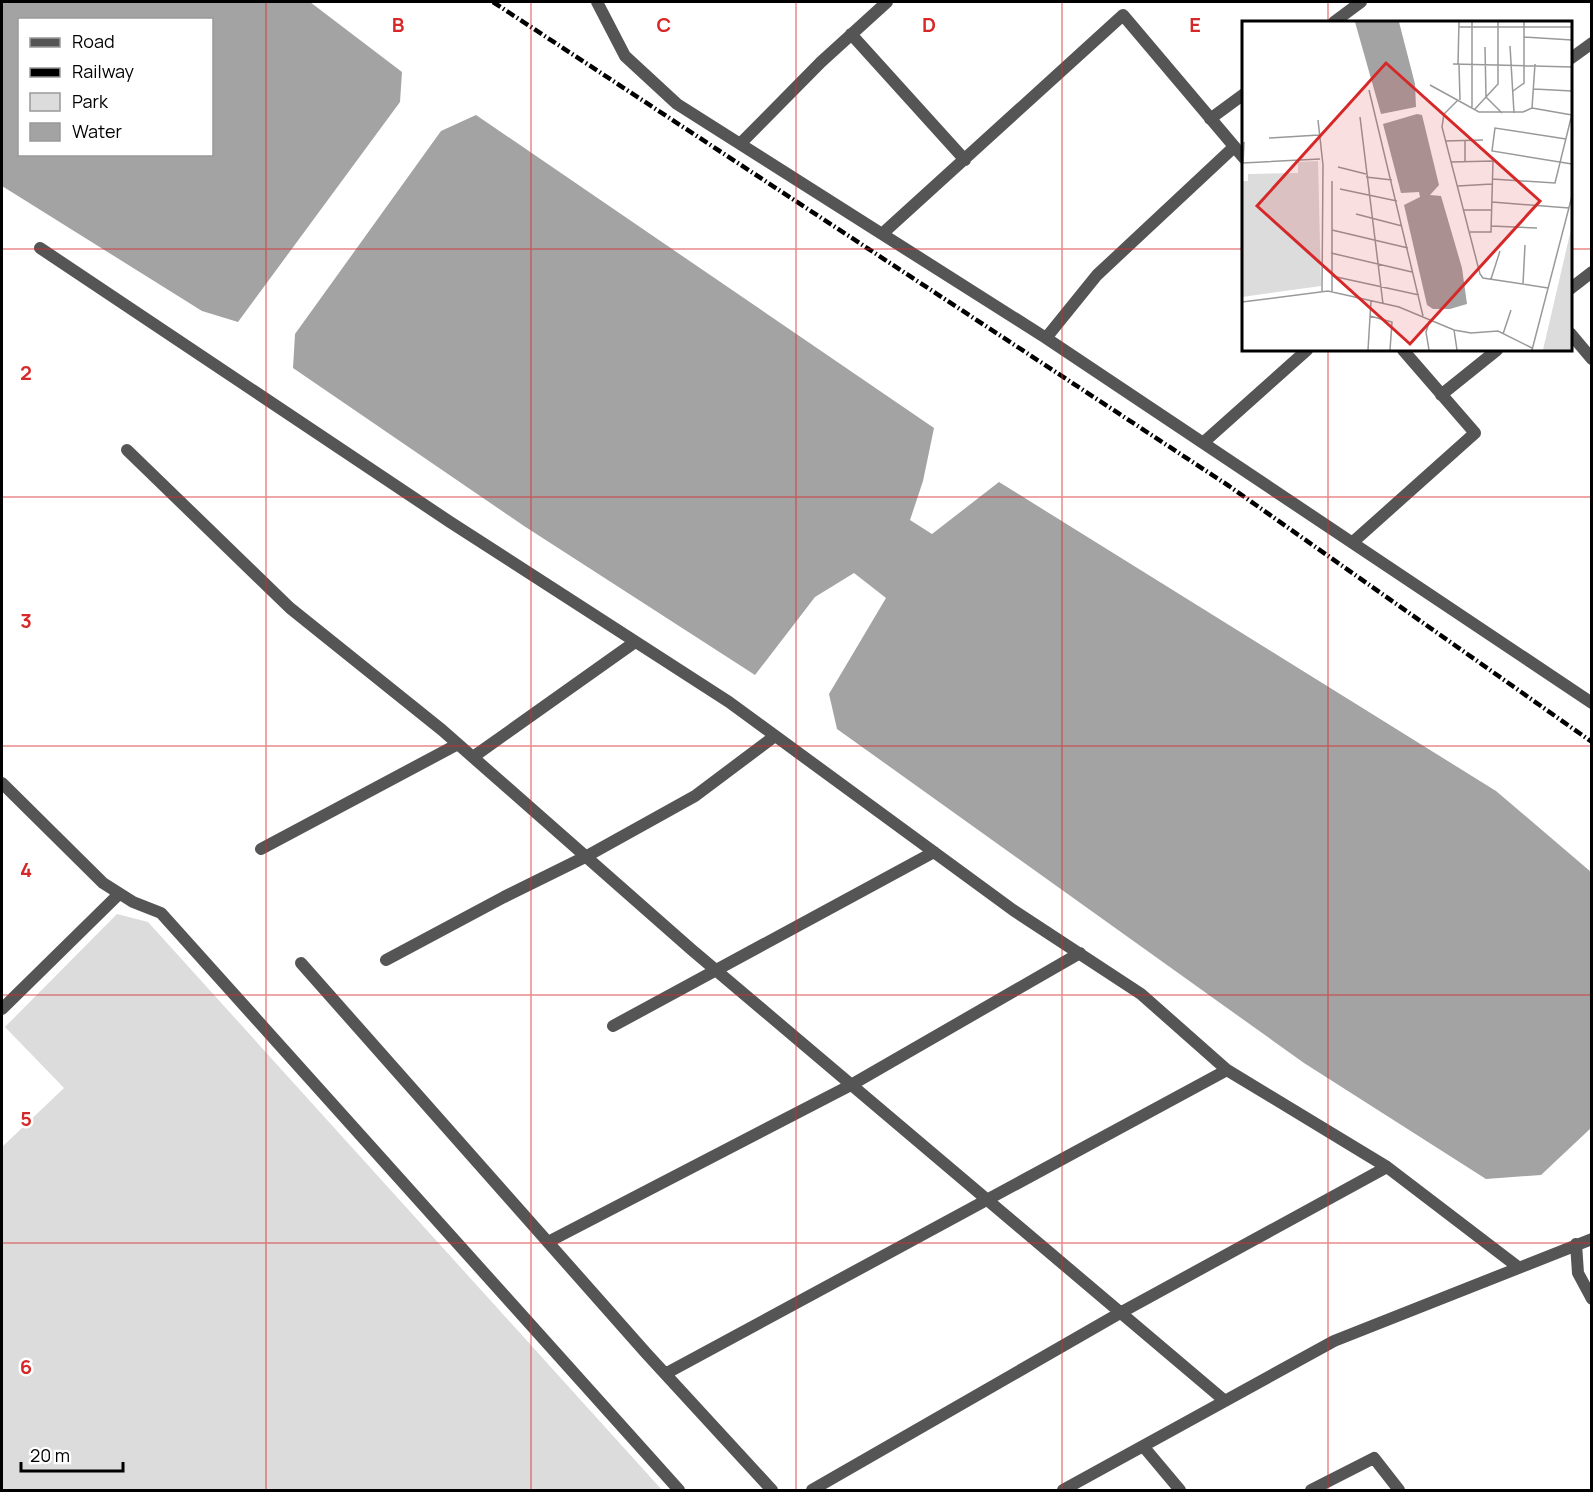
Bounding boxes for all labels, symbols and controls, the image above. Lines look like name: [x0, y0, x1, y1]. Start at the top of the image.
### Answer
text: B: [392, 11, 405, 38]
text: C: [657, 11, 671, 38]
text: D: [922, 11, 936, 38]
text: E: [1189, 11, 1201, 38]
legend: [18, 18, 213, 156]
inset map: [1242, 21, 1572, 351]
text: Road: [72, 29, 115, 53]
text: Railway: [72, 59, 134, 83]
text: Park: [72, 89, 109, 113]
text: Water: [72, 119, 122, 143]
text: 2: [20, 359, 32, 386]
text: 3: [20, 607, 32, 634]
text: 4: [20, 856, 32, 883]
text: 5: [20, 1105, 32, 1132]
text: 6: [20, 1353, 32, 1380]
scale bar: [21, 1435, 123, 1473]
text: 20 m: [30, 1443, 70, 1467]

